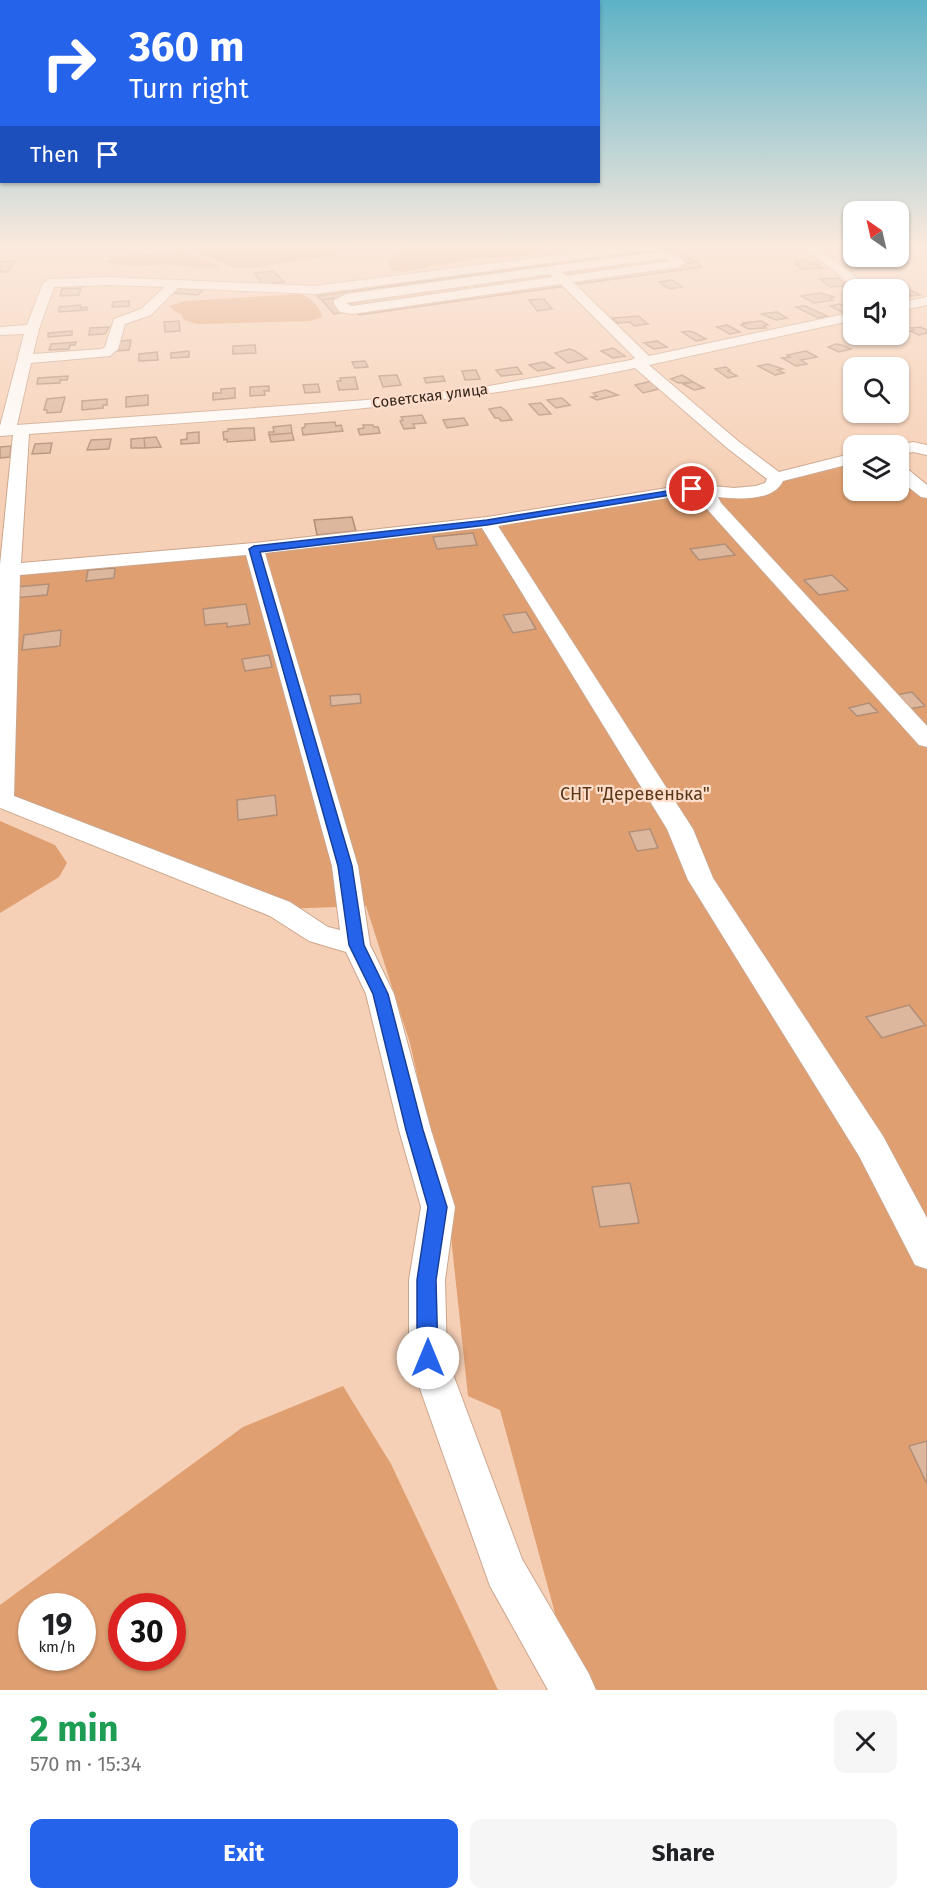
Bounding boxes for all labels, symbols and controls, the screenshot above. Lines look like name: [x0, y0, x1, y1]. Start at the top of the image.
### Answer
text: 360 m: [129, 22, 245, 72]
icon: right: [30, 24, 108, 102]
text: Turn right: [129, 73, 249, 105]
icon: arrive: [91, 138, 124, 171]
text: Then: [30, 141, 79, 168]
north arrow: [843, 201, 909, 267]
map controls: [843, 201, 909, 501]
button: sound: [843, 279, 909, 345]
button: search: [843, 357, 909, 423]
street label: Советская улица: [371, 380, 489, 412]
button: layers: [843, 435, 909, 501]
pin: [666, 463, 717, 514]
icon: arrive: [675, 472, 708, 505]
park label: СНТ "Деревенька": [560, 783, 710, 805]
position arrow: [396, 1326, 460, 1390]
speed limit sign: 30: [108, 1593, 186, 1671]
text: 19: [42, 1607, 72, 1643]
text: km/h: [38, 1638, 76, 1656]
text: 2 min: [30, 1707, 119, 1751]
button: close: [834, 1710, 897, 1773]
text: 570 m · 15:34: [30, 1752, 141, 1776]
button: Exit: [30, 1819, 458, 1888]
button: Share: [470, 1819, 897, 1888]

